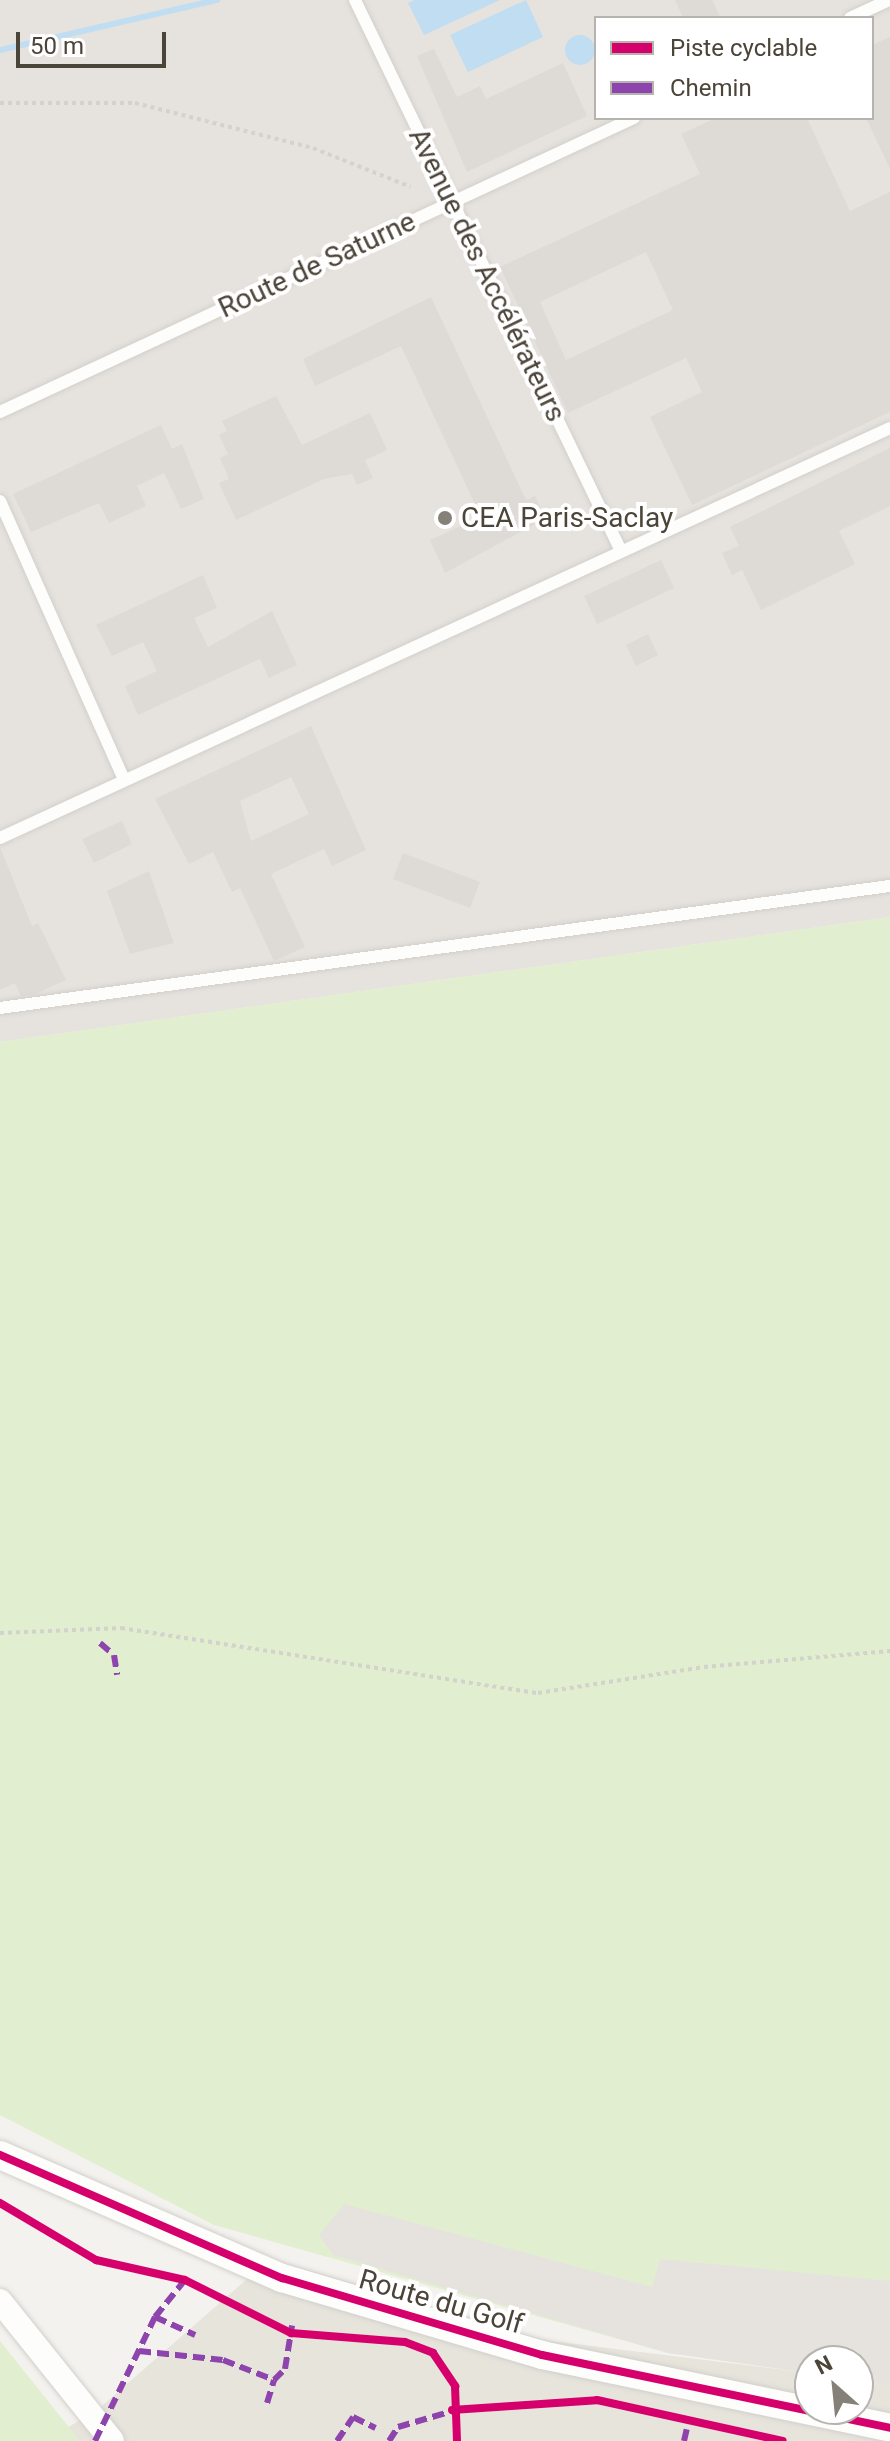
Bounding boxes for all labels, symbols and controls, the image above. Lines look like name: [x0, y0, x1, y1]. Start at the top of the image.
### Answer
scale bar: [20, 16, 170, 66]
legend: [594, 16, 874, 120]
text: 50 m: [30, 32, 84, 60]
text: Piste cyclable: [670, 34, 817, 62]
text: Chemin: [670, 74, 752, 102]
street label: Avenue des Accélérateurs: [401, 123, 573, 427]
street label: Route de Saturne: [213, 205, 421, 325]
place label: CEA Paris-Saclay: [461, 501, 673, 535]
marker: CEA Paris-Saclay: [436, 509, 454, 527]
street label: Route du Golf: [355, 2263, 527, 2341]
north arrow: [794, 2345, 874, 2425]
text: N: [811, 2350, 836, 2380]

